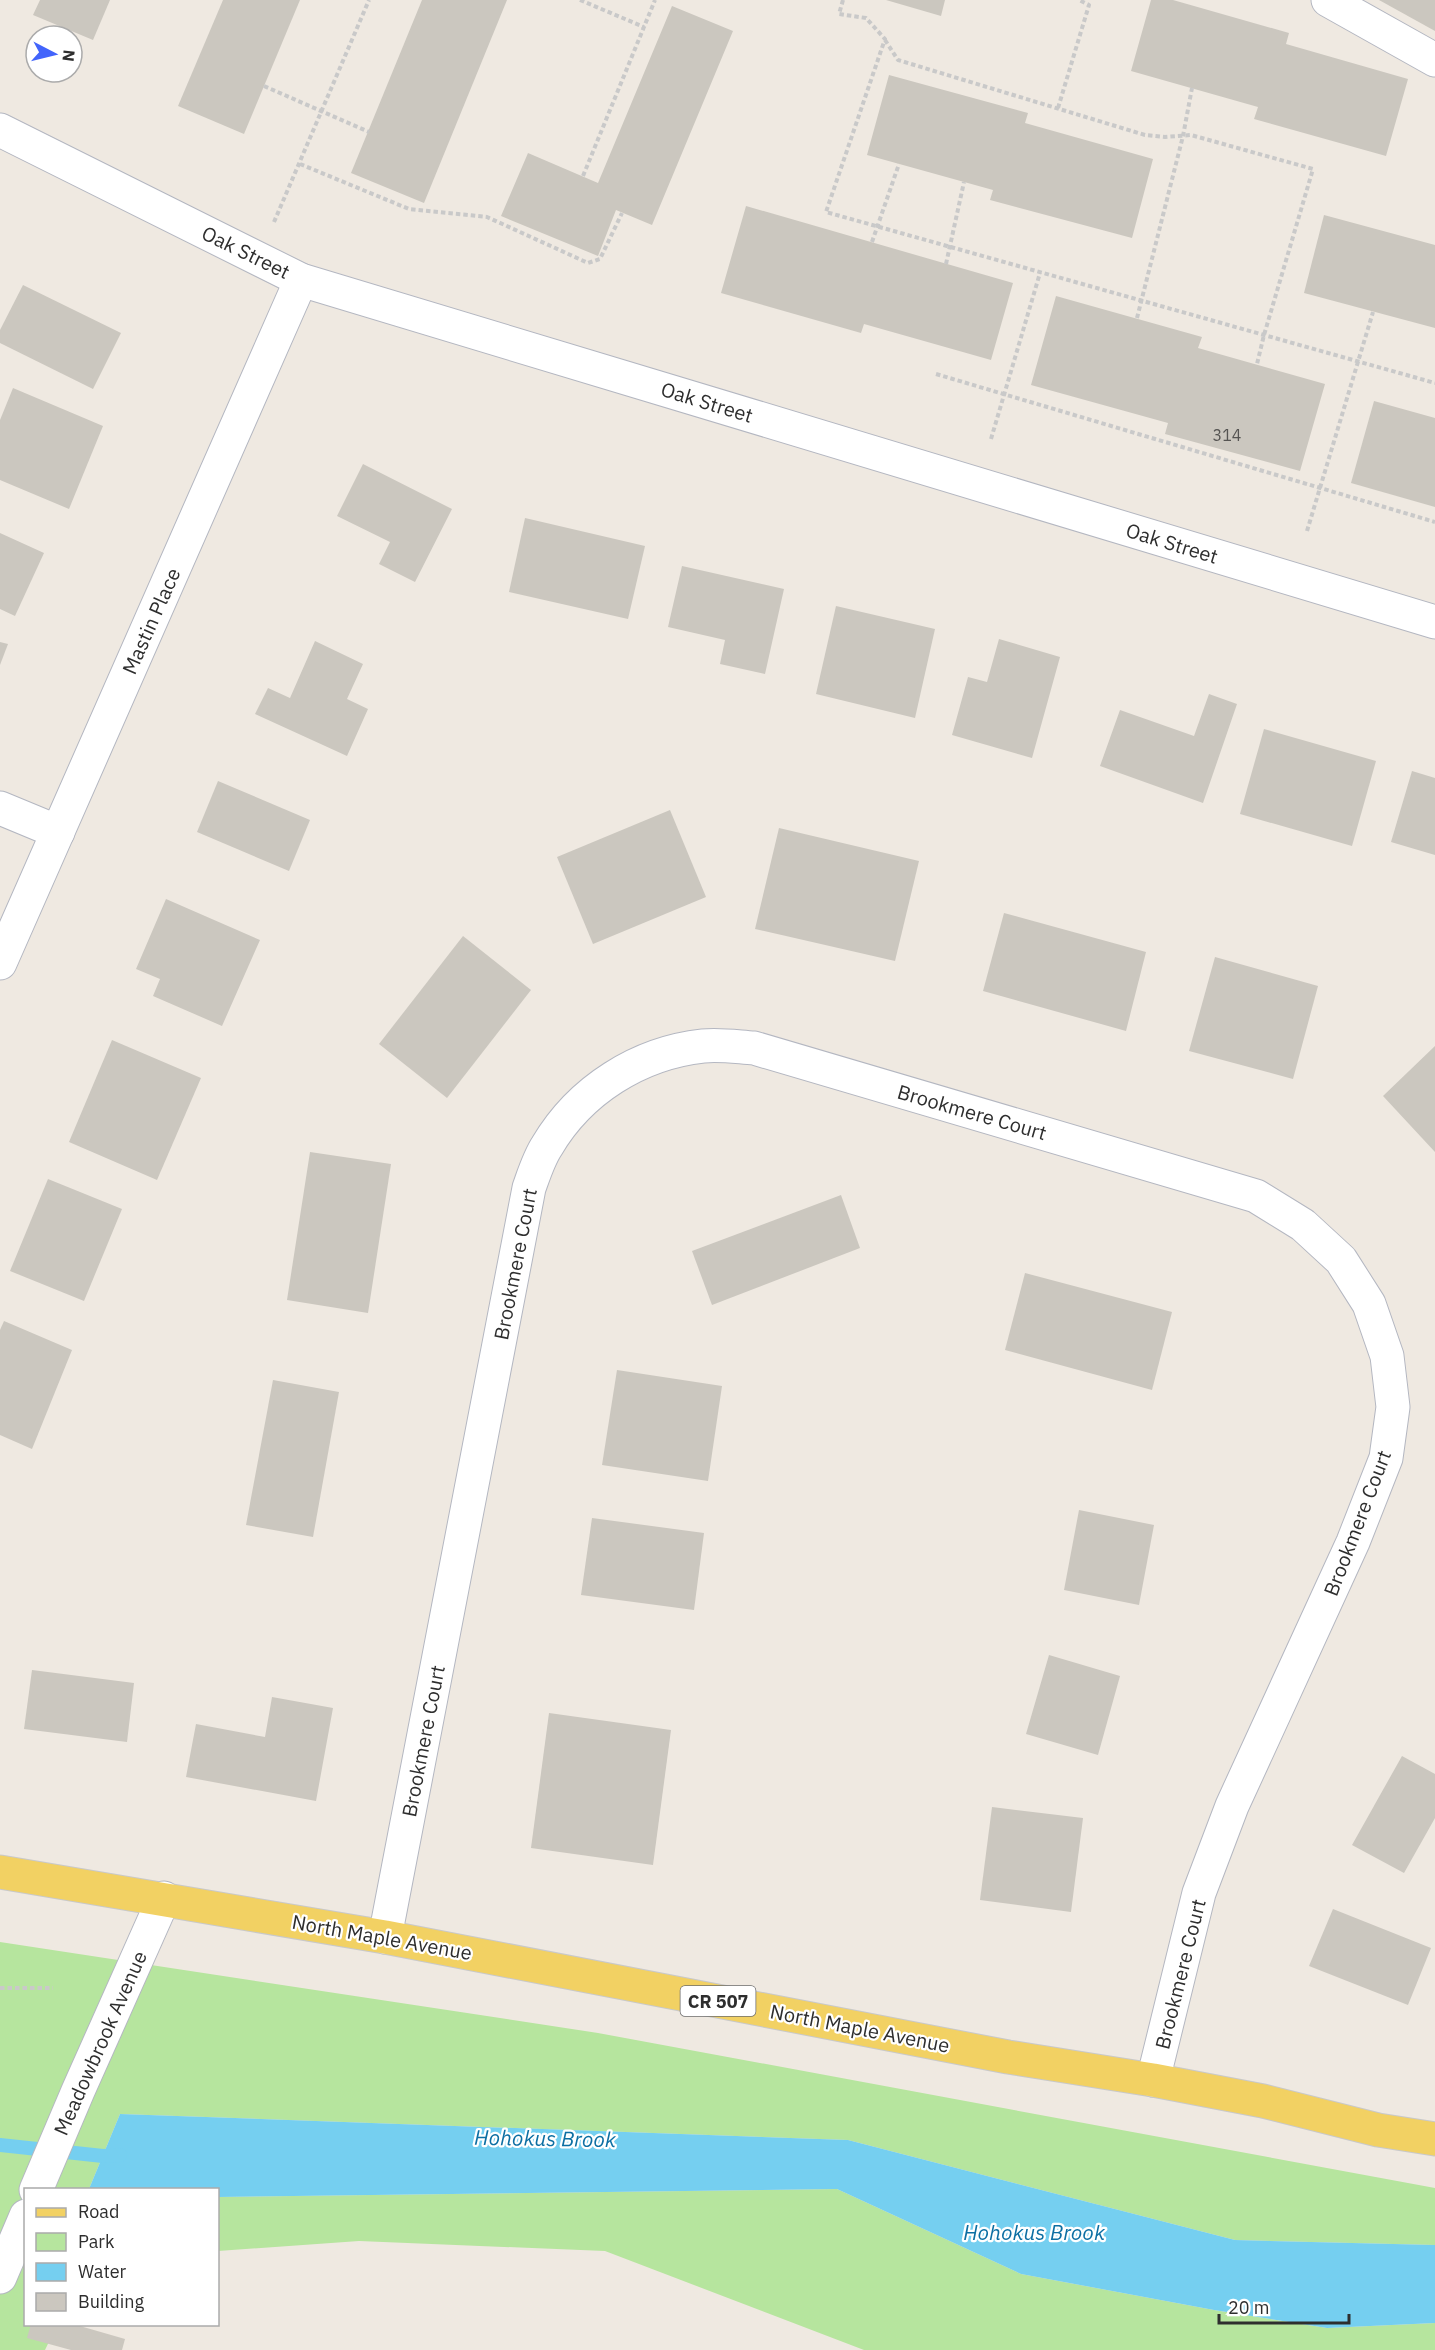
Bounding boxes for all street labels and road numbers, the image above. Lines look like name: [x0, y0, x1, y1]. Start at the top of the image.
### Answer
street label: Oak Street: [197, 219, 295, 285]
street label: Oak Street: [658, 375, 756, 429]
street label: Oak Street: [1123, 516, 1221, 570]
street label: Mastin Place: [116, 564, 186, 678]
street label: Brookmere Court: [894, 1078, 1050, 1146]
street label: Brookmere Court: [487, 1186, 543, 1342]
street label: Brookmere Court: [1317, 1446, 1397, 1600]
street label: Brookmere Court: [395, 1663, 451, 1819]
street label: Brookmere Court: [1148, 1896, 1212, 2052]
street label: North Maple Avenue: [290, 1908, 474, 1966]
street label: Meadowbrook Avenue: [47, 1946, 153, 2140]
road number: CR 507: [680, 1986, 756, 2016]
street label: North Maple Avenue: [768, 1997, 952, 2059]

